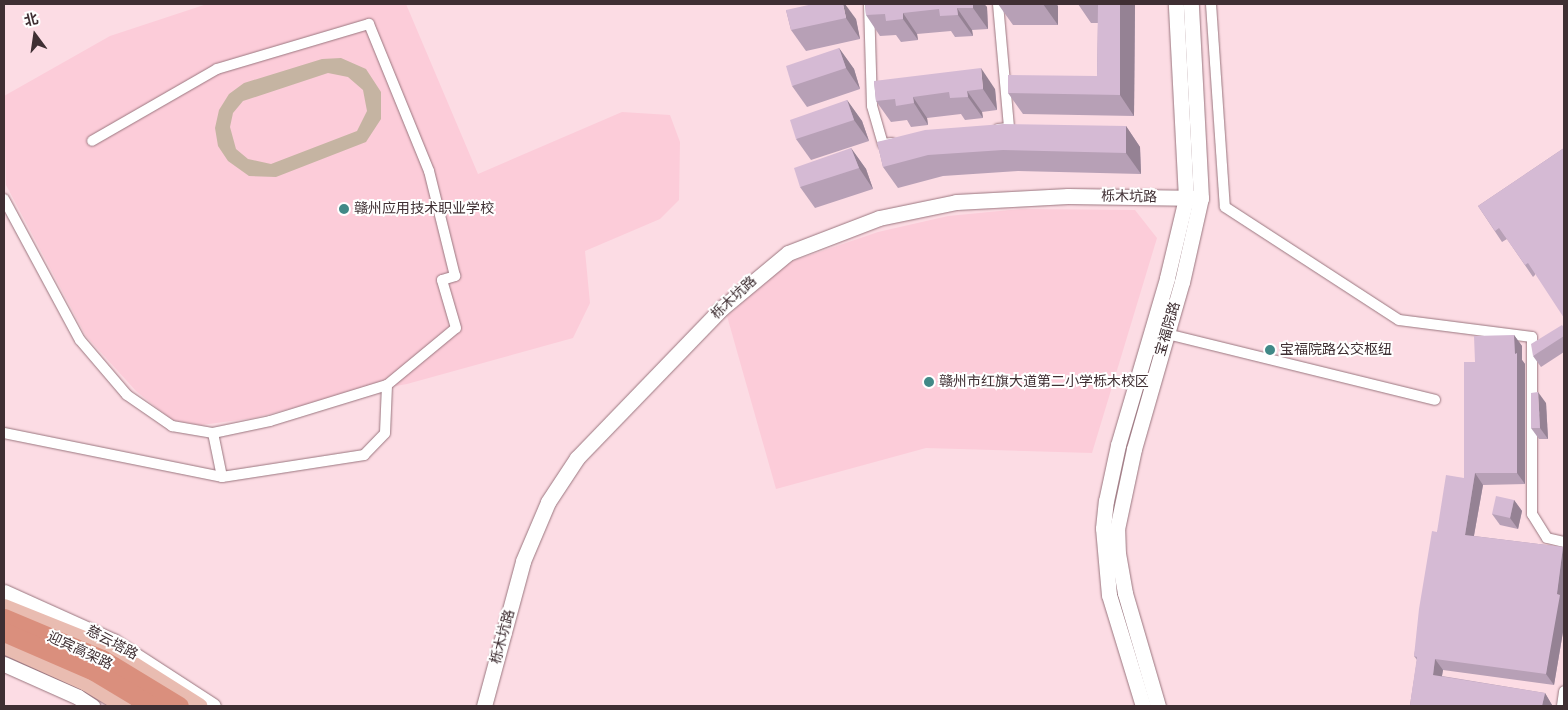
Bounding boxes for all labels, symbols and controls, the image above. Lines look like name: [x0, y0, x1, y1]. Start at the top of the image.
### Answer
north arrow: [10, 10, 60, 60]
text: 北: [22, 10, 40, 30]
street label: 栎木坑路: [1101, 188, 1157, 206]
place label: 赣州应用技术职业学校: [354, 201, 494, 217]
marker: 赣州应用技术职业学校: [338, 203, 350, 215]
street label: 栎木坑路: [708, 273, 760, 323]
street label: 宝福院路: [1152, 300, 1184, 358]
place label: 宝福院路公交枢纽: [1280, 342, 1392, 358]
marker: 宝福院路公交枢纽: [1264, 344, 1276, 356]
place label: 赣州市红旗大道第二小学栎木校区: [939, 374, 1149, 390]
marker: 赣州市红旗大道第二小学栎木校区: [923, 376, 935, 388]
street label: 栎木坑路: [488, 608, 518, 666]
street label: 慈云塔路: [83, 622, 141, 664]
street label: 迎宾高架路: [45, 629, 115, 673]

